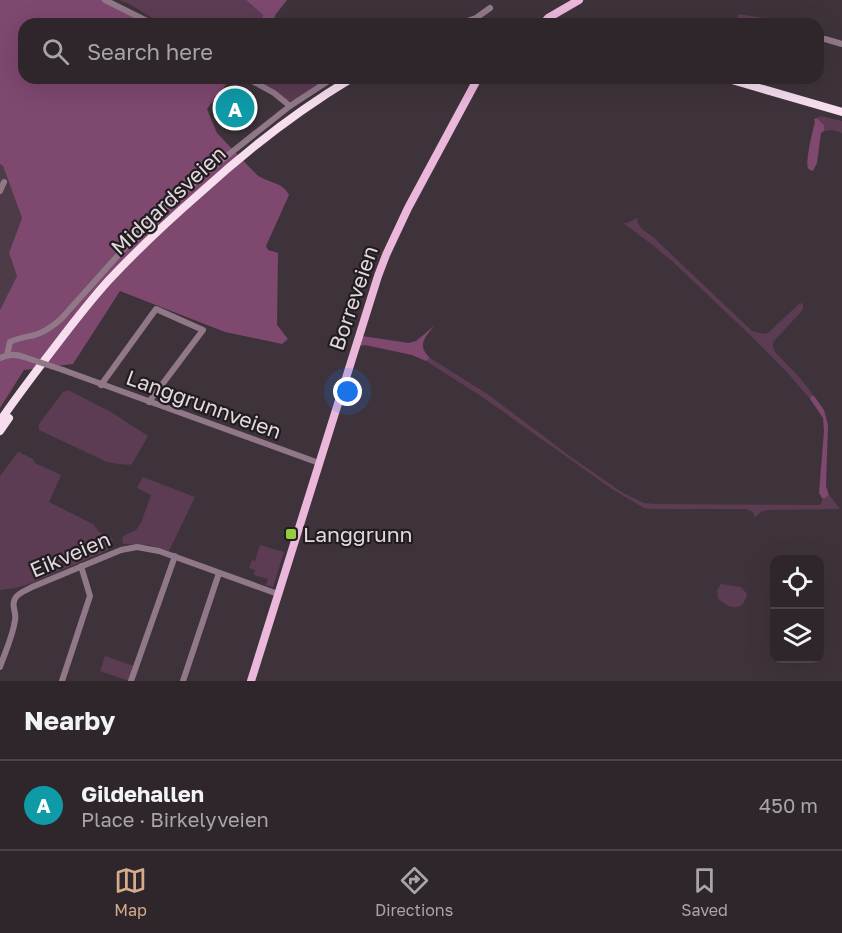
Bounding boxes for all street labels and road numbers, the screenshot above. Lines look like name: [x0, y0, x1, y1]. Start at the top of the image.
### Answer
street label: Midgardsveien: [105, 140, 231, 260]
street label: Borreveien: [323, 242, 383, 354]
street label: Langgrunnveien: [123, 364, 285, 444]
street label: Eikveien: [26, 525, 114, 583]

